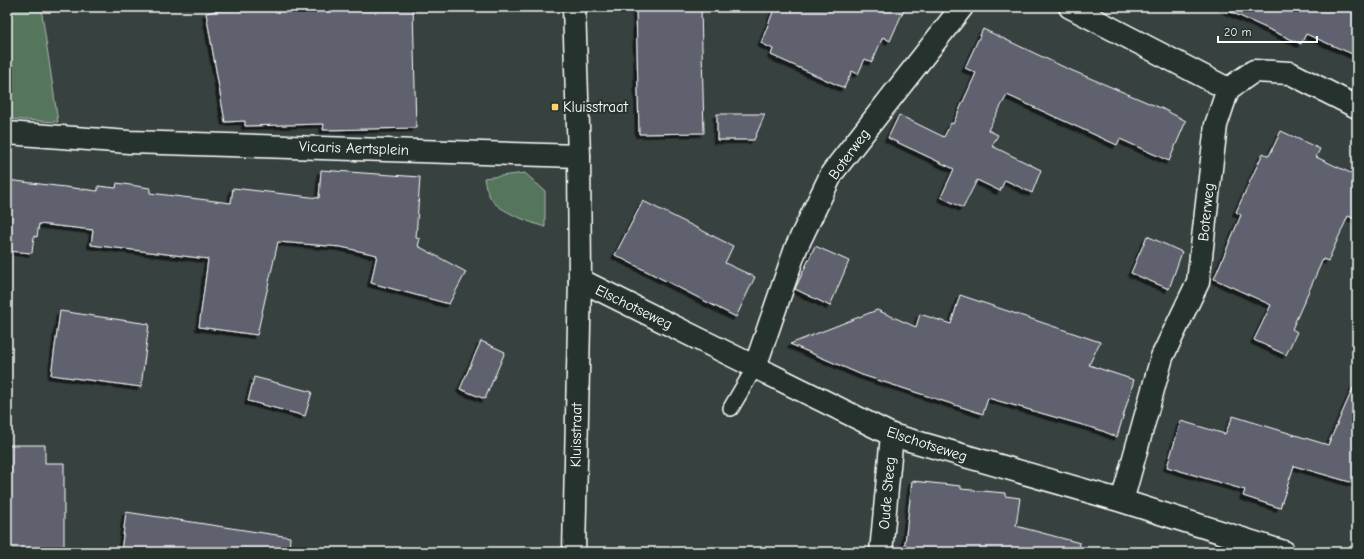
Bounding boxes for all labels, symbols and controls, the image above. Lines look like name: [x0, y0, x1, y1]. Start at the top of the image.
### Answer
scale bar: [1218, 18, 1317, 44]
text: 20 m: [1224, 25, 1252, 39]
place label: Kluisstraat: [563, 98, 629, 116]
marker: Kluisstraat: [550, 102, 560, 112]
street label: Boterweg: [824, 125, 874, 183]
street label: Vicaris Aertsplein: [299, 137, 409, 159]
street label: Boterweg: [1194, 182, 1218, 242]
street label: Elschotseweg: [592, 281, 676, 333]
street label: Kluisstraat: [566, 402, 586, 468]
street label: Elschotseweg: [884, 422, 970, 466]
street label: Oude Steeg: [875, 456, 899, 530]

